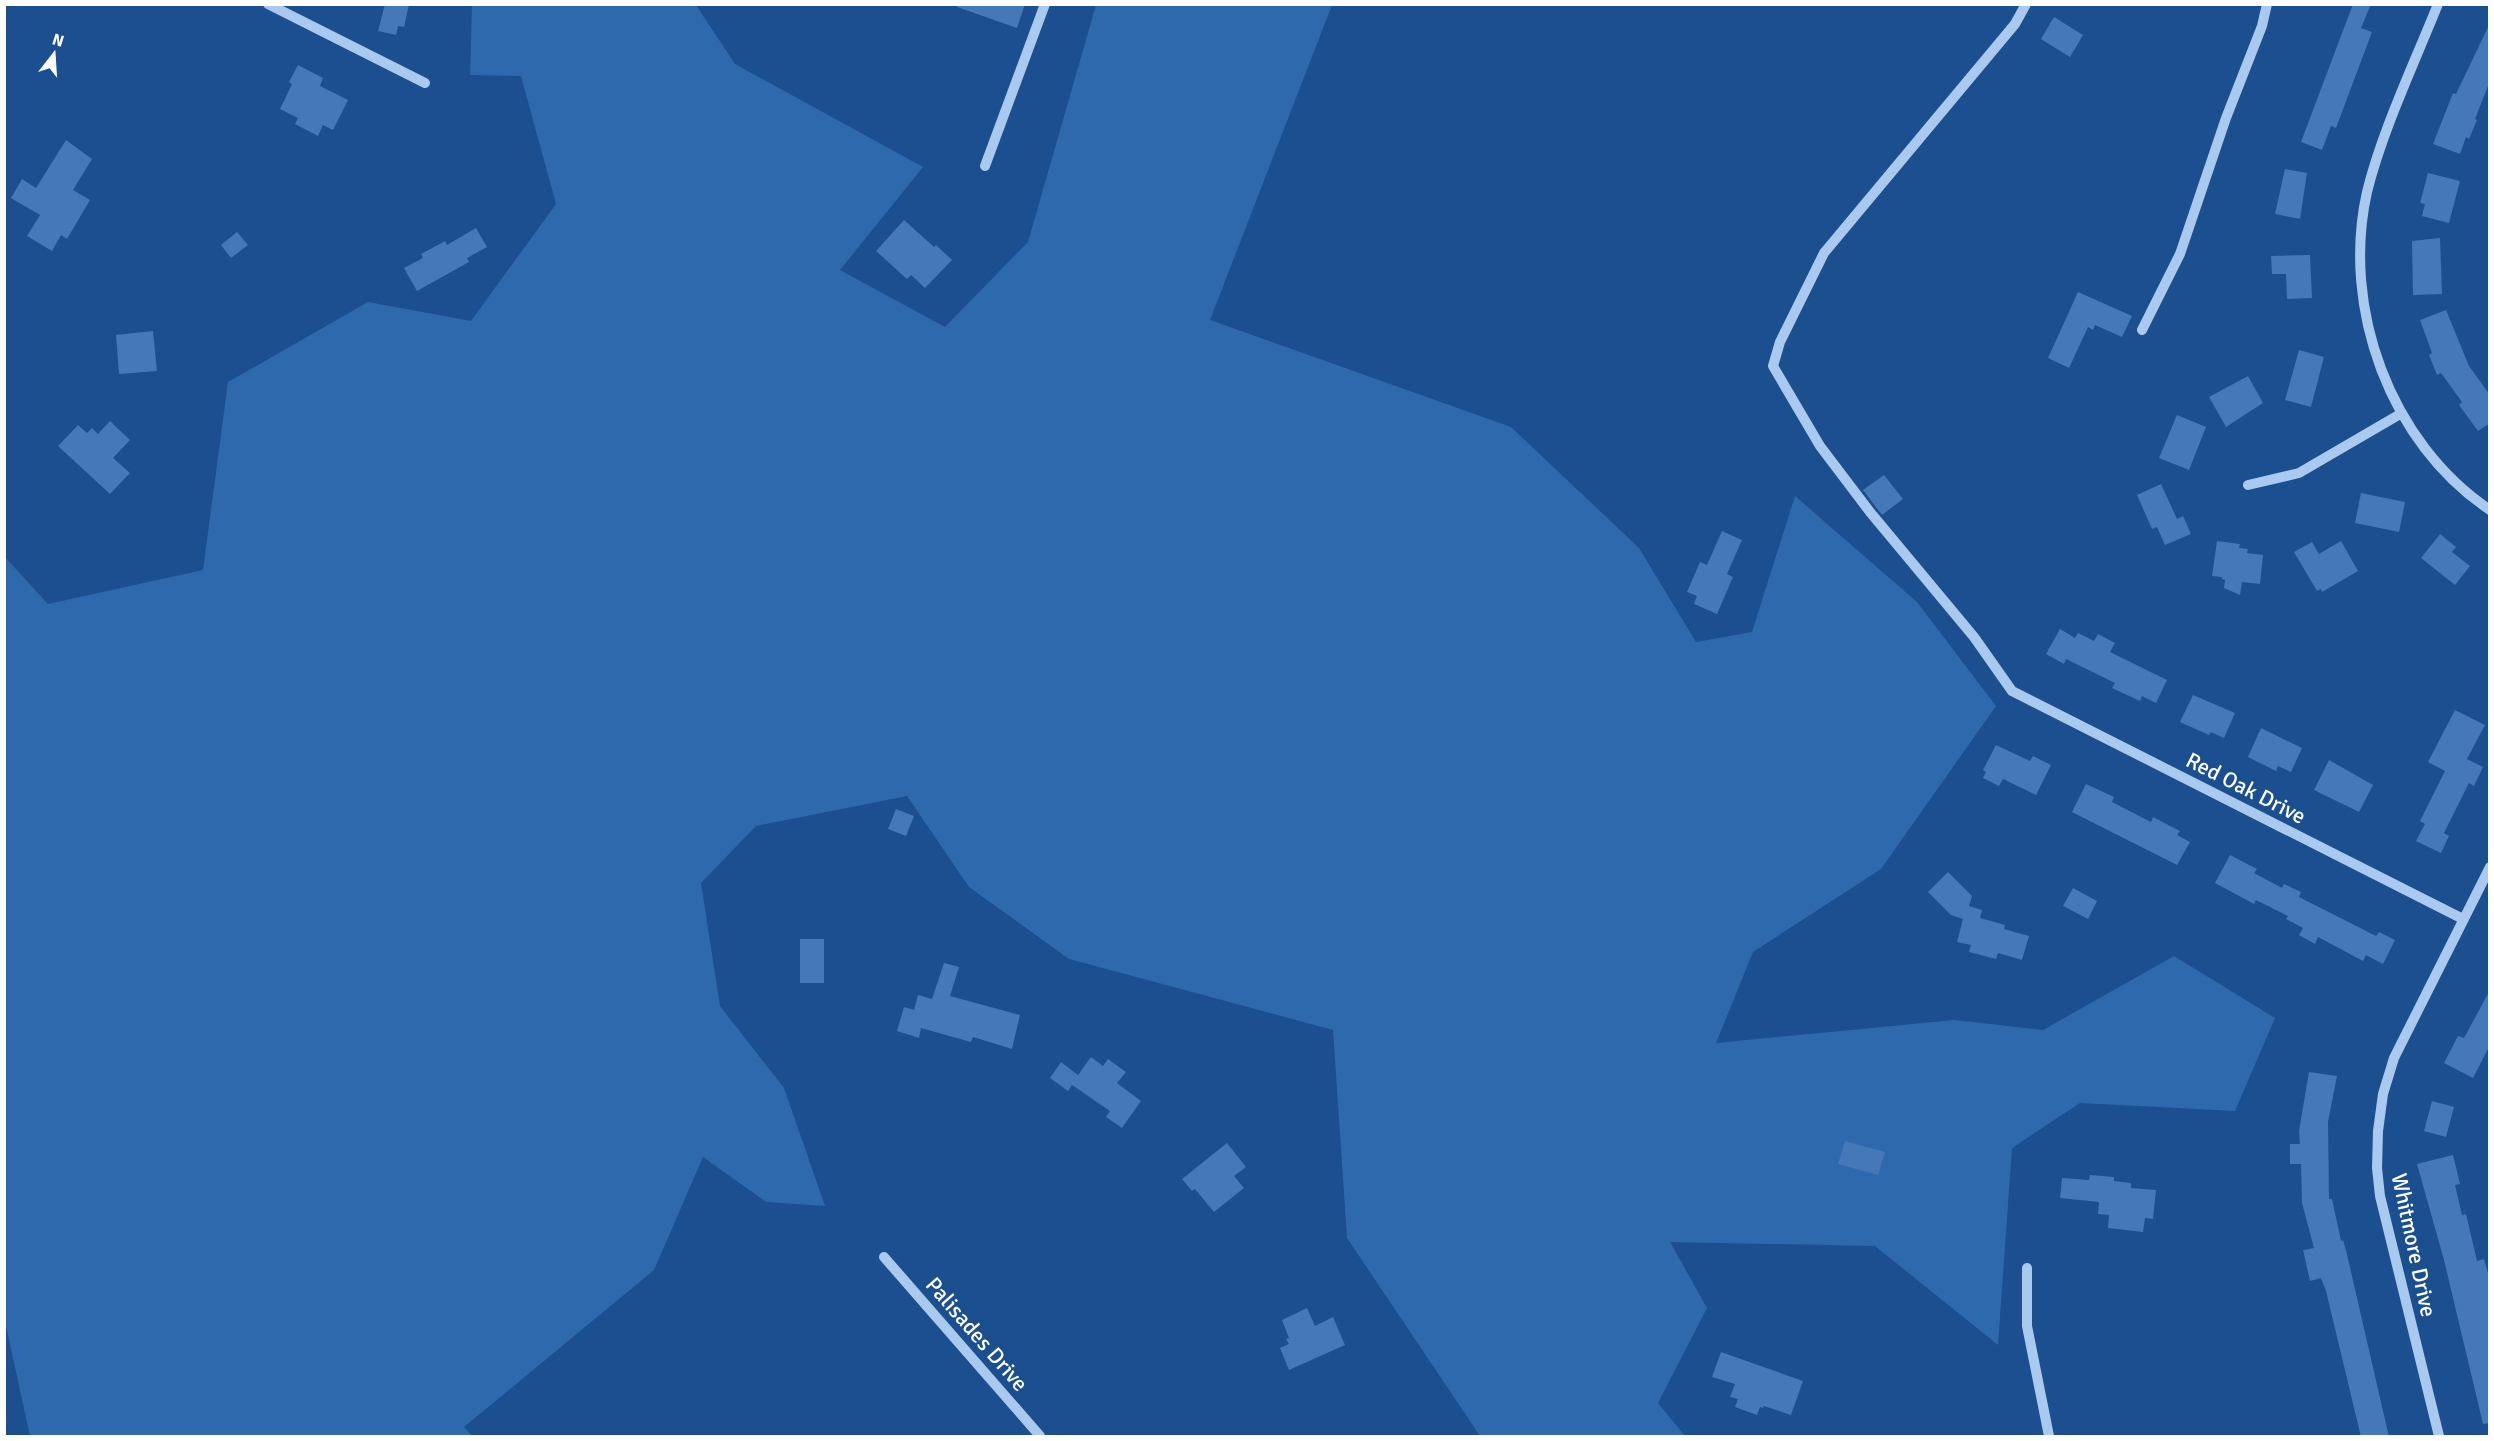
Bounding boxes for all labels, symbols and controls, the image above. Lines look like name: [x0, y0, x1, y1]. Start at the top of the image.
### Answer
north arrow: [24, 24, 84, 84]
text: N: [50, 29, 66, 52]
street label: Red Oak Drive: [2182, 746, 2310, 830]
street label: Whitmore Drive: [2386, 1171, 2442, 1319]
street label: Palisades Drive: [920, 1271, 1034, 1397]

